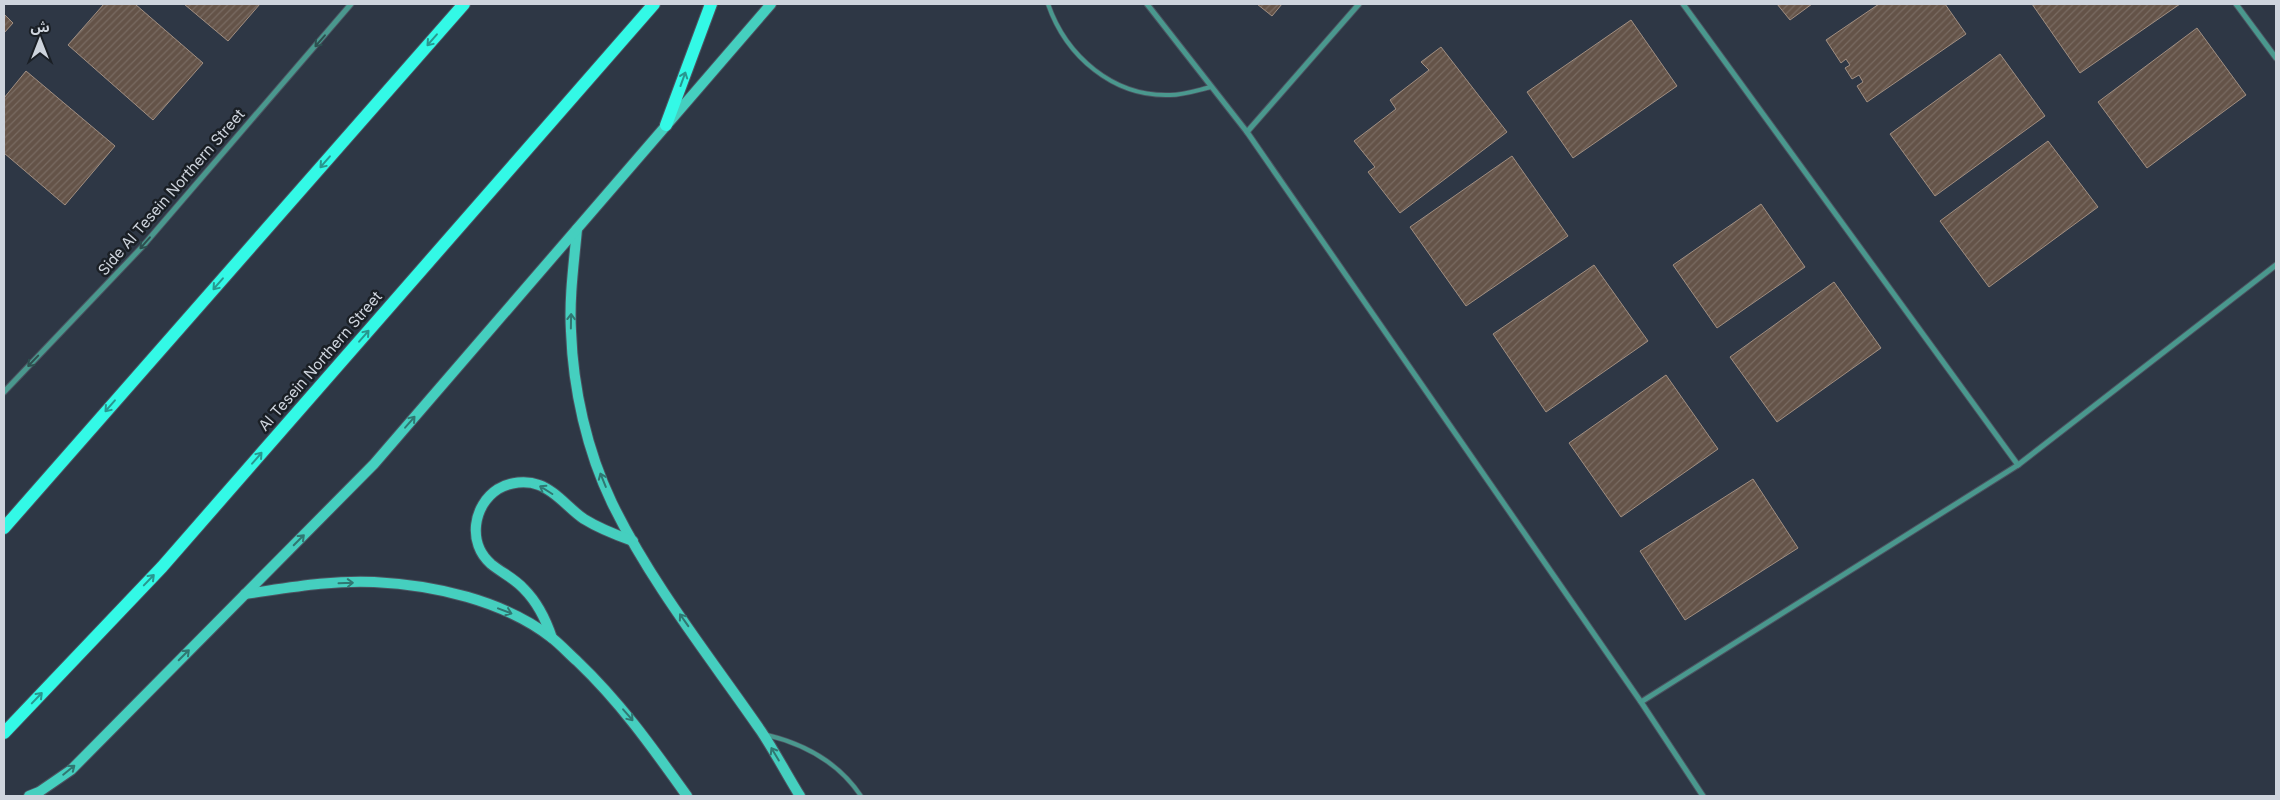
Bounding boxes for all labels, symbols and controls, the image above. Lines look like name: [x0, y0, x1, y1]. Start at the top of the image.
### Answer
north arrow: [15, 15, 65, 65]
text: ش: [30, 18, 50, 35]
one-way arrow: [314, 34, 325, 47]
one-way arrow: [426, 34, 438, 47]
one-way arrow: [679, 72, 688, 87]
street label: Side Al Tesein Northern Street: [94, 105, 249, 279]
one-way arrow: [319, 156, 331, 169]
one-way arrow: [139, 237, 151, 250]
one-way arrow: [212, 278, 223, 291]
street label: Al Tesein Northern Street: [254, 287, 386, 435]
one-way arrow: [566, 314, 576, 330]
one-way arrow: [358, 329, 369, 342]
one-way arrow: [27, 355, 39, 368]
one-way arrow: [104, 400, 116, 413]
one-way arrow: [405, 416, 416, 429]
one-way arrow: [251, 452, 263, 465]
one-way arrow: [598, 473, 607, 488]
one-way arrow: [540, 484, 554, 494]
one-way arrow: [293, 534, 305, 546]
one-way arrow: [143, 574, 155, 586]
one-way arrow: [338, 578, 354, 587]
one-way arrow: [496, 607, 512, 616]
one-way arrow: [679, 613, 689, 627]
one-way arrow: [178, 650, 190, 662]
one-way arrow: [31, 691, 43, 704]
one-way arrow: [622, 708, 633, 721]
one-way arrow: [770, 748, 780, 762]
one-way arrow: [63, 765, 76, 776]

